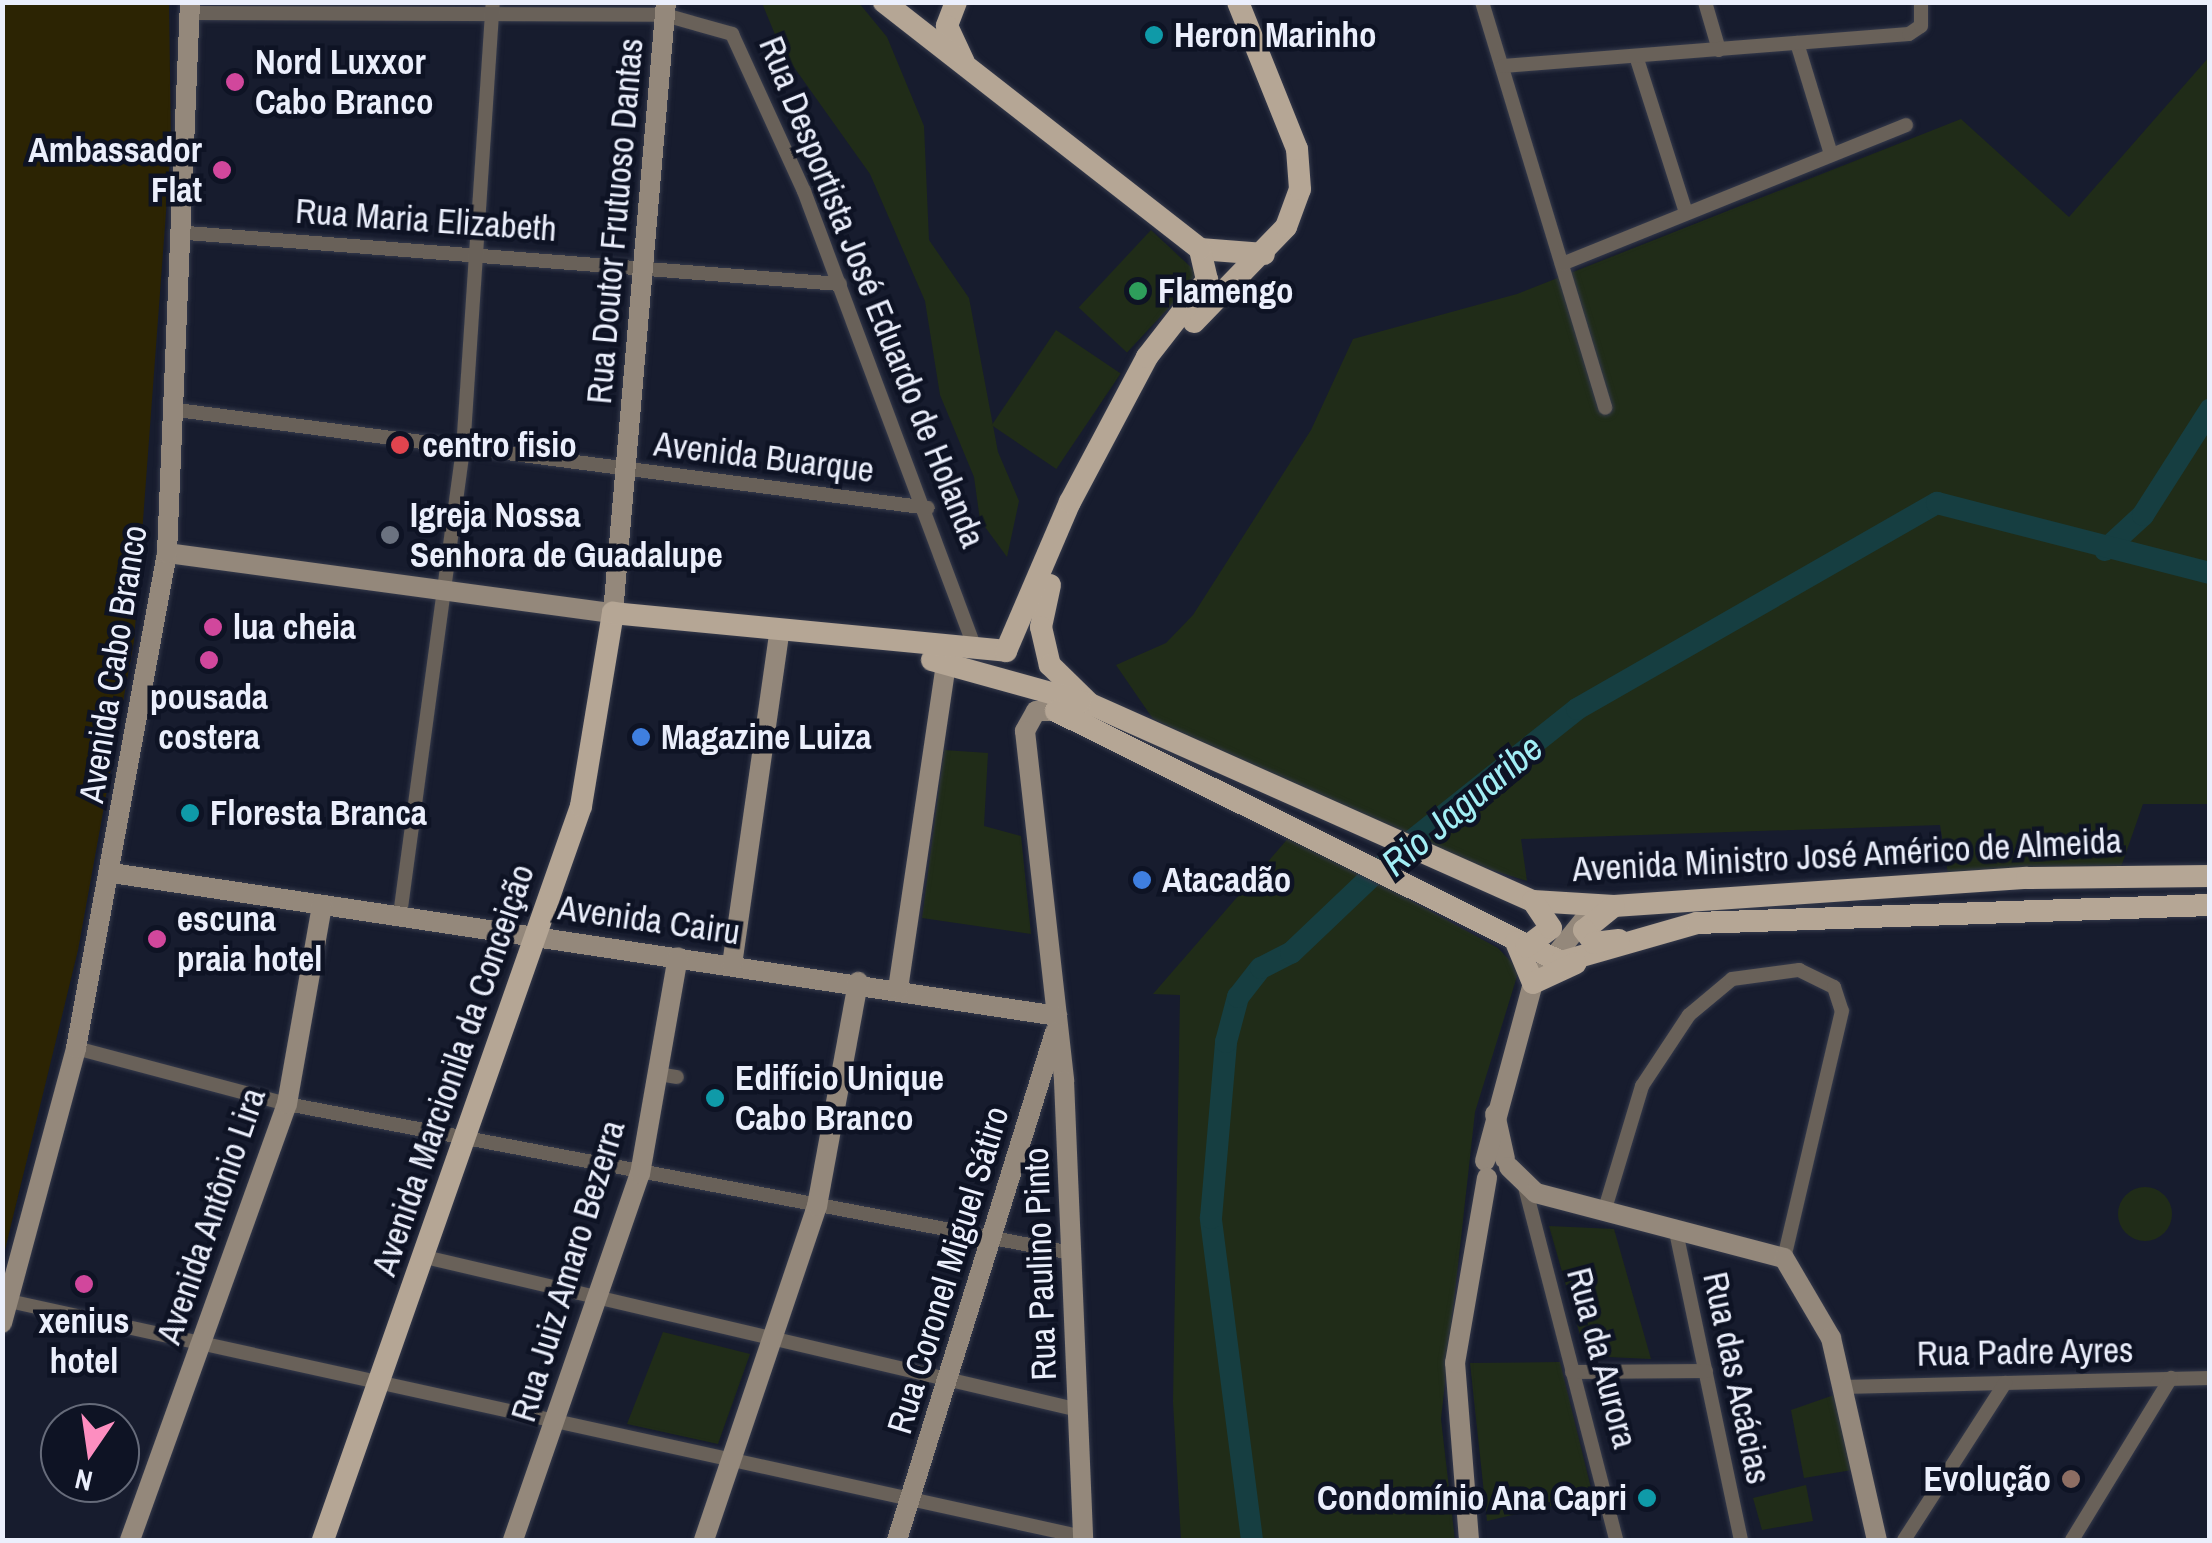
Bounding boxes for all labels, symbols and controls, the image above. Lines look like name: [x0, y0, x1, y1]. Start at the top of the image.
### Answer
place label: Heron Marinho: [1174, 14, 1377, 56]
marker: Heron Marinho: [1143, 24, 1165, 46]
street label: Rua Desportista José Eduardo de Holanda: [750, 30, 994, 554]
street label: Rua Doutor Frutuoso Dantas: [578, 36, 652, 406]
place label: Nord Luxxor Cabo Branco: [255, 41, 434, 123]
marker: Nord Luxxor Cabo Branco: [224, 71, 246, 93]
place label: Ambassador Flat: [28, 129, 202, 211]
marker: Ambassador Flat: [211, 159, 233, 181]
street label: Rua Maria Elizabeth: [294, 190, 558, 250]
place label: Flamengo: [1158, 270, 1294, 312]
marker: Flamengo: [1127, 280, 1149, 302]
street label: Avenida Buarque: [652, 423, 876, 491]
place label: centro fisio: [422, 424, 577, 466]
marker: centro fisio: [387, 432, 413, 458]
place label: Igreja Nossa Senhora de Guadalupe: [410, 494, 723, 576]
street label: Avenida Cabo Branco: [70, 522, 156, 806]
marker: Igreja Nossa Senhora de Guadalupe: [379, 524, 401, 546]
place label: lua cheia: [233, 606, 356, 648]
marker: lua cheia: [202, 616, 224, 638]
marker: pousada costera: [198, 649, 220, 671]
place label: pousada costera: [150, 676, 268, 758]
place label: Magazine Luiza: [661, 716, 872, 758]
water label: Rio Jaguaribe: [1372, 725, 1552, 885]
marker: Magazine Luiza: [630, 726, 652, 748]
place label: Floresta Branca: [210, 792, 427, 834]
marker: Floresta Branca: [179, 802, 201, 824]
street label: Avenida Ministro José Américo de Almeida: [1570, 820, 2124, 890]
street label: Avenida Marcionila da Conceição: [363, 859, 543, 1281]
place label: Atacadão: [1162, 859, 1291, 901]
marker: Atacadão: [1131, 869, 1153, 891]
street label: Avenida Cairu: [555, 886, 743, 954]
place label: escuna praia hotel: [177, 898, 322, 980]
marker: escuna praia hotel: [146, 928, 168, 950]
place label: Edifício Unique Cabo Branco: [735, 1057, 944, 1139]
street label: Avenida Antônio Lira: [147, 1082, 275, 1350]
marker: Edifício Unique Cabo Branco: [704, 1087, 726, 1109]
street label: Rua Coronel Miguel Sátiro: [878, 1101, 1018, 1439]
street label: Rua Juiz Amaro Bezerra: [502, 1115, 634, 1427]
street label: Rua Paulino Pinto: [1015, 1147, 1065, 1381]
street label: Rua da Aurora: [1558, 1262, 1646, 1454]
street label: Rua das Acácias: [1694, 1268, 1780, 1488]
marker: xenius hotel: [73, 1273, 95, 1295]
place label: xenius hotel: [39, 1300, 129, 1382]
street label: Rua Padre Ayres: [1916, 1329, 2134, 1375]
north arrow: [40, 1403, 140, 1503]
place label: Evolução: [1923, 1458, 2051, 1500]
text: N: [71, 1460, 96, 1501]
marker: Evolução: [2060, 1468, 2082, 1490]
place label: Condomínio Ana Capri: [1316, 1477, 1627, 1519]
marker: Condomínio Ana Capri: [1636, 1487, 1658, 1509]

